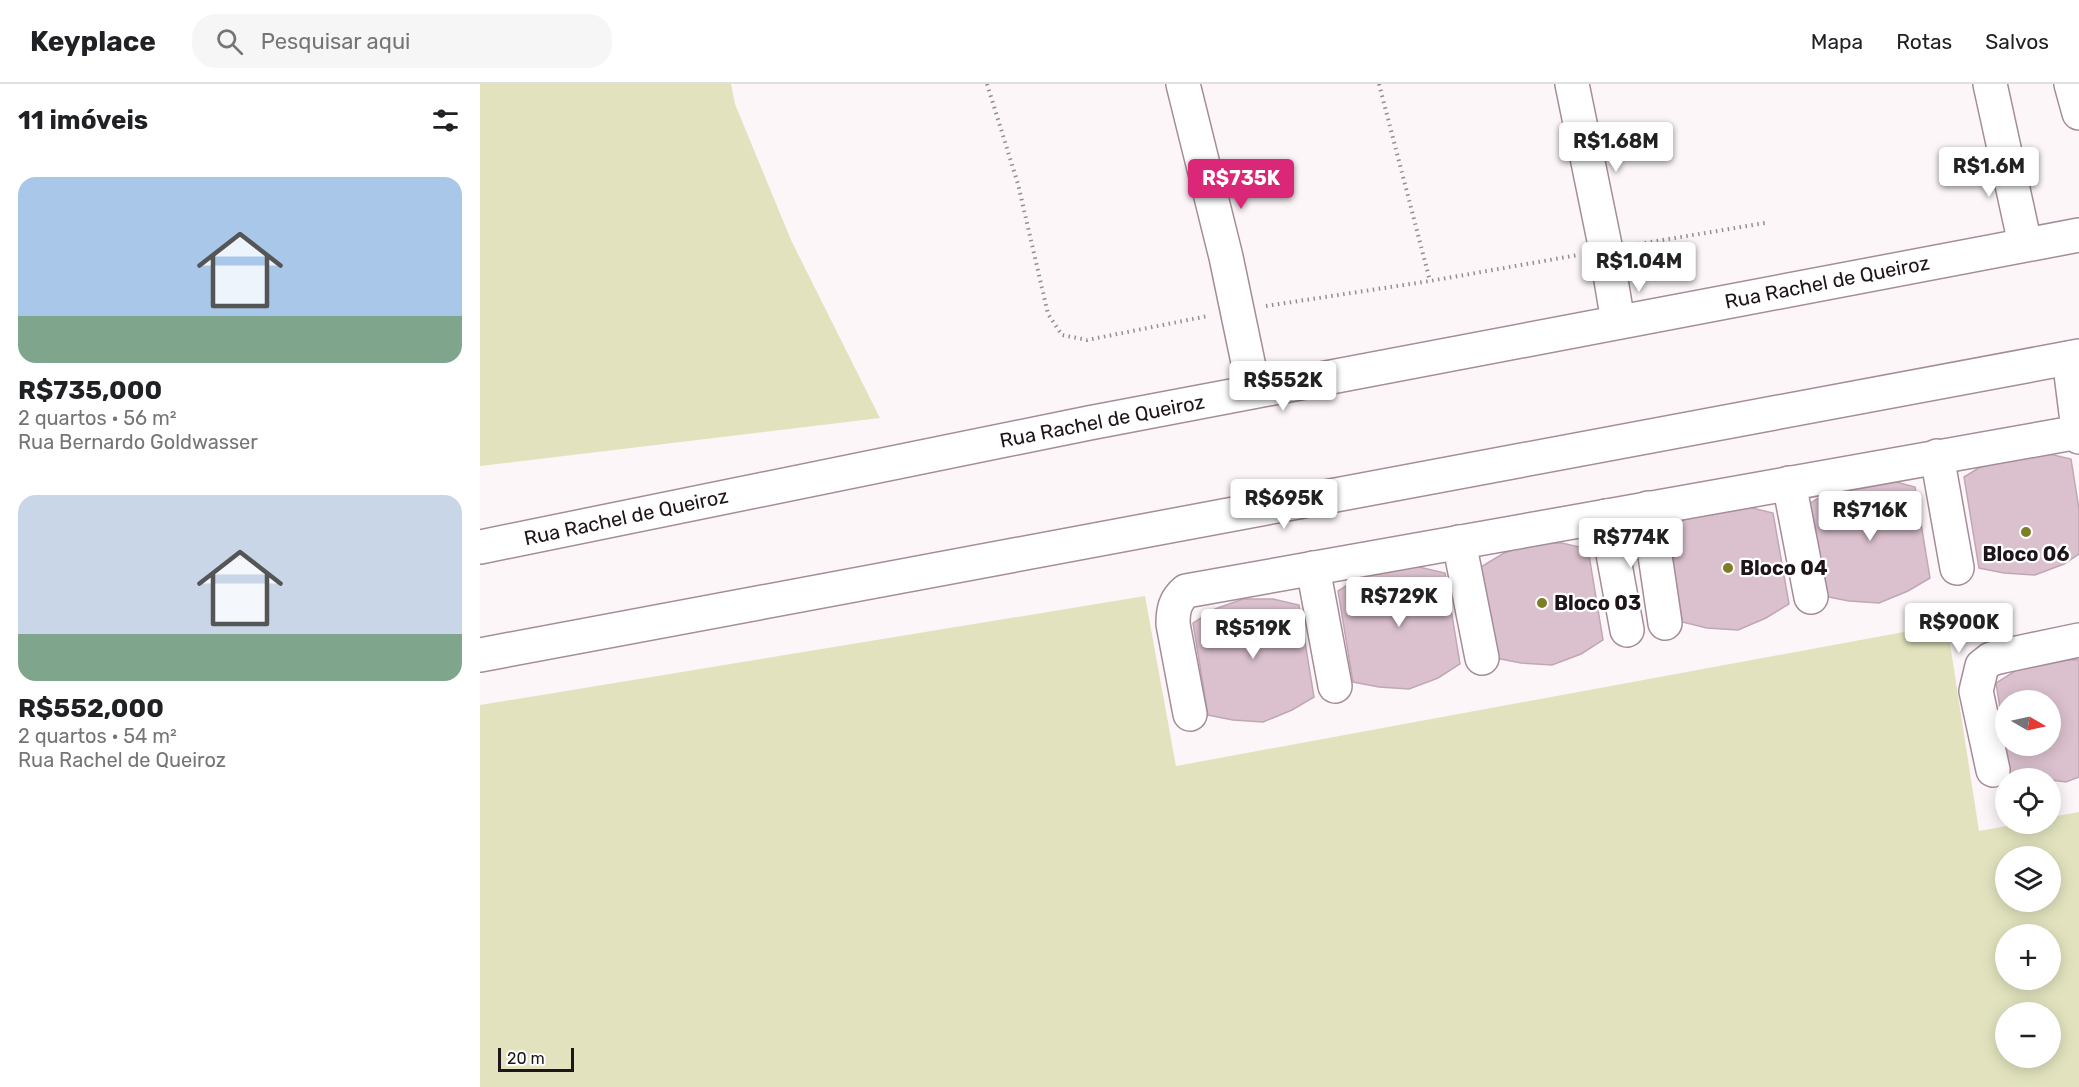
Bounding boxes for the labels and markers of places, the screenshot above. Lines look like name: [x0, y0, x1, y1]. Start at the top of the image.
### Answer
pin: R$1.68M: [1561, 122, 1671, 173]
pin: R$1.6M: [1940, 147, 2038, 198]
pin: R$735K: [1192, 159, 1290, 210]
pin: R$1.04M: [1584, 242, 1694, 293]
pin: R$552K: [1234, 361, 1332, 412]
pin: R$695K: [1235, 479, 1333, 530]
pin: R$716K: [1821, 491, 1919, 542]
pin: R$774K: [1582, 518, 1680, 569]
marker: Bloco 06: [2019, 525, 2033, 539]
place label: Bloco 06: [1983, 542, 2069, 566]
place label: Bloco 04: [1740, 556, 1828, 580]
marker: Bloco 04: [1721, 561, 1735, 575]
pin: R$729K: [1350, 577, 1448, 628]
place label: Bloco 03: [1554, 591, 1641, 615]
marker: Bloco 03: [1535, 596, 1549, 610]
pin: R$900K: [1910, 603, 2008, 654]
pin: R$519K: [1204, 609, 1302, 660]

